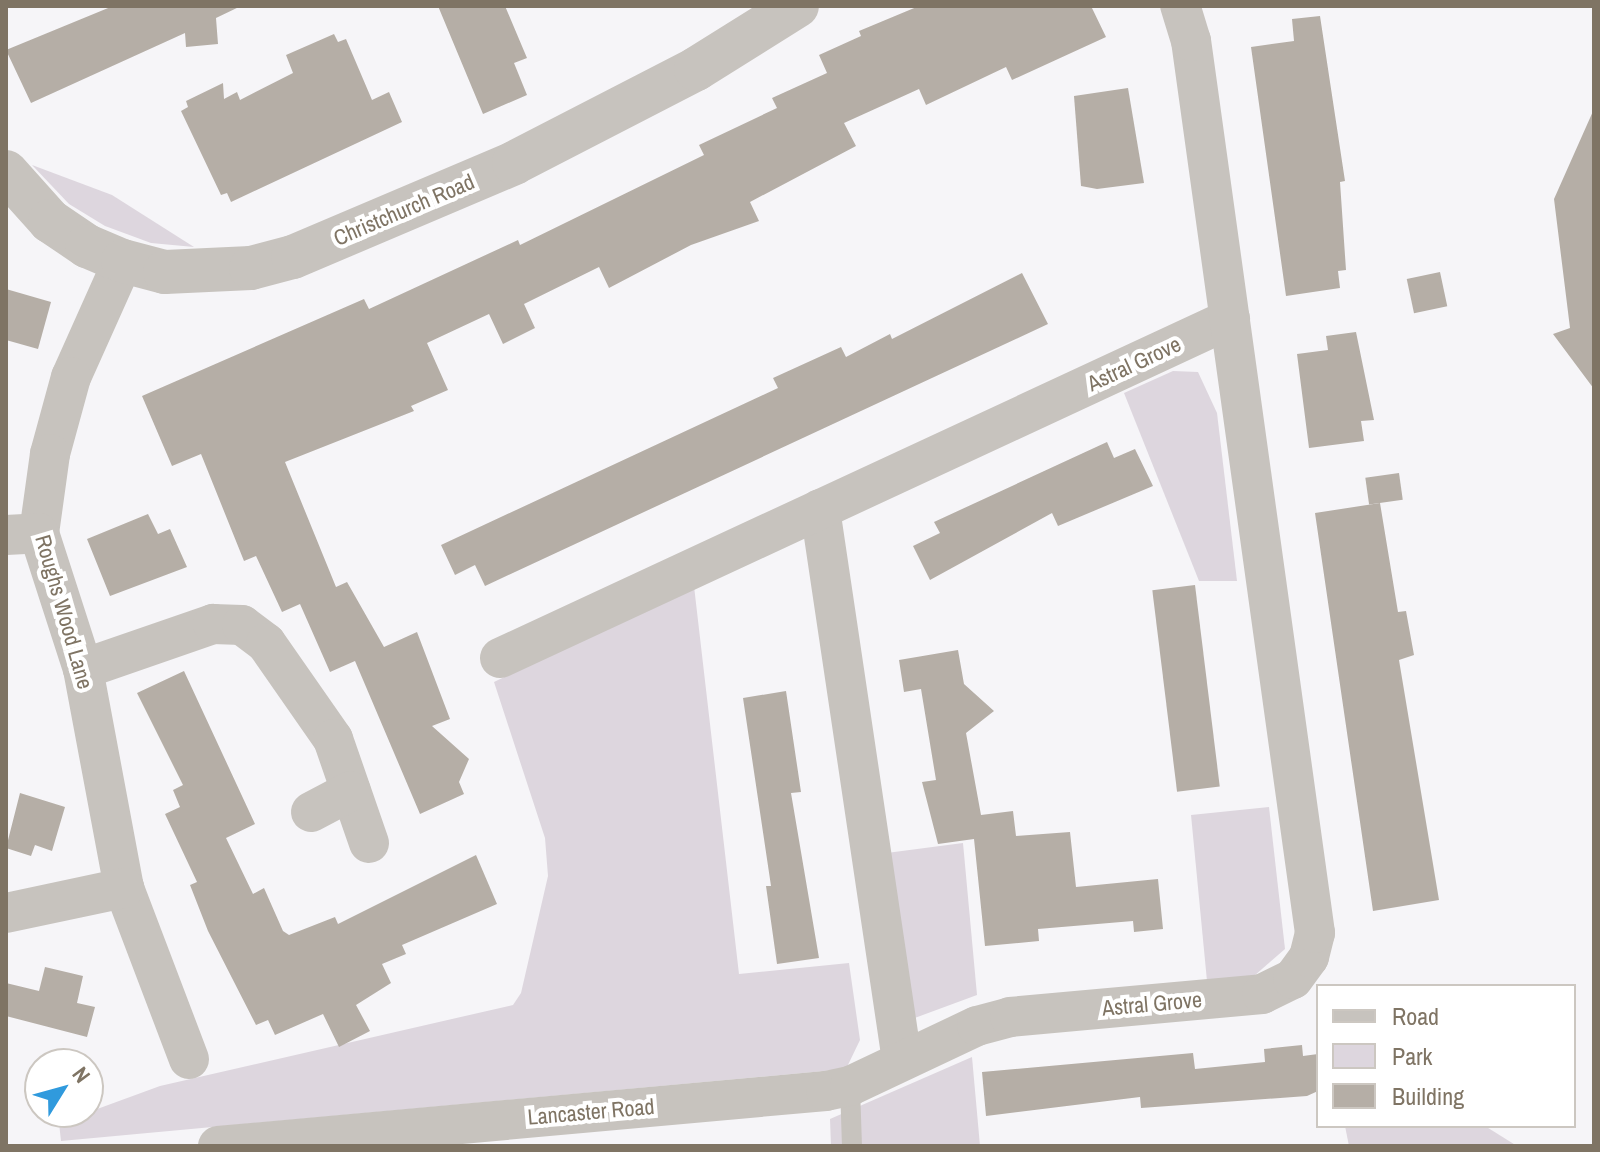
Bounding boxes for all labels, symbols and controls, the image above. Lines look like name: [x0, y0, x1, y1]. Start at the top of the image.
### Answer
street label: Christchurch Road: [330, 168, 478, 252]
street label: Astral Grove: [1083, 331, 1185, 397]
street label: Roughs Wood Lane: [29, 532, 99, 692]
legend: [1316, 984, 1576, 1128]
street label: Astral Grove: [1101, 986, 1203, 1022]
text: Road: [1392, 1000, 1439, 1032]
text: Park: [1392, 1040, 1432, 1072]
north arrow: [24, 1048, 104, 1128]
text: N: [66, 1061, 97, 1089]
text: Building: [1392, 1080, 1464, 1112]
street label: Lancaster Road: [526, 1093, 656, 1131]

